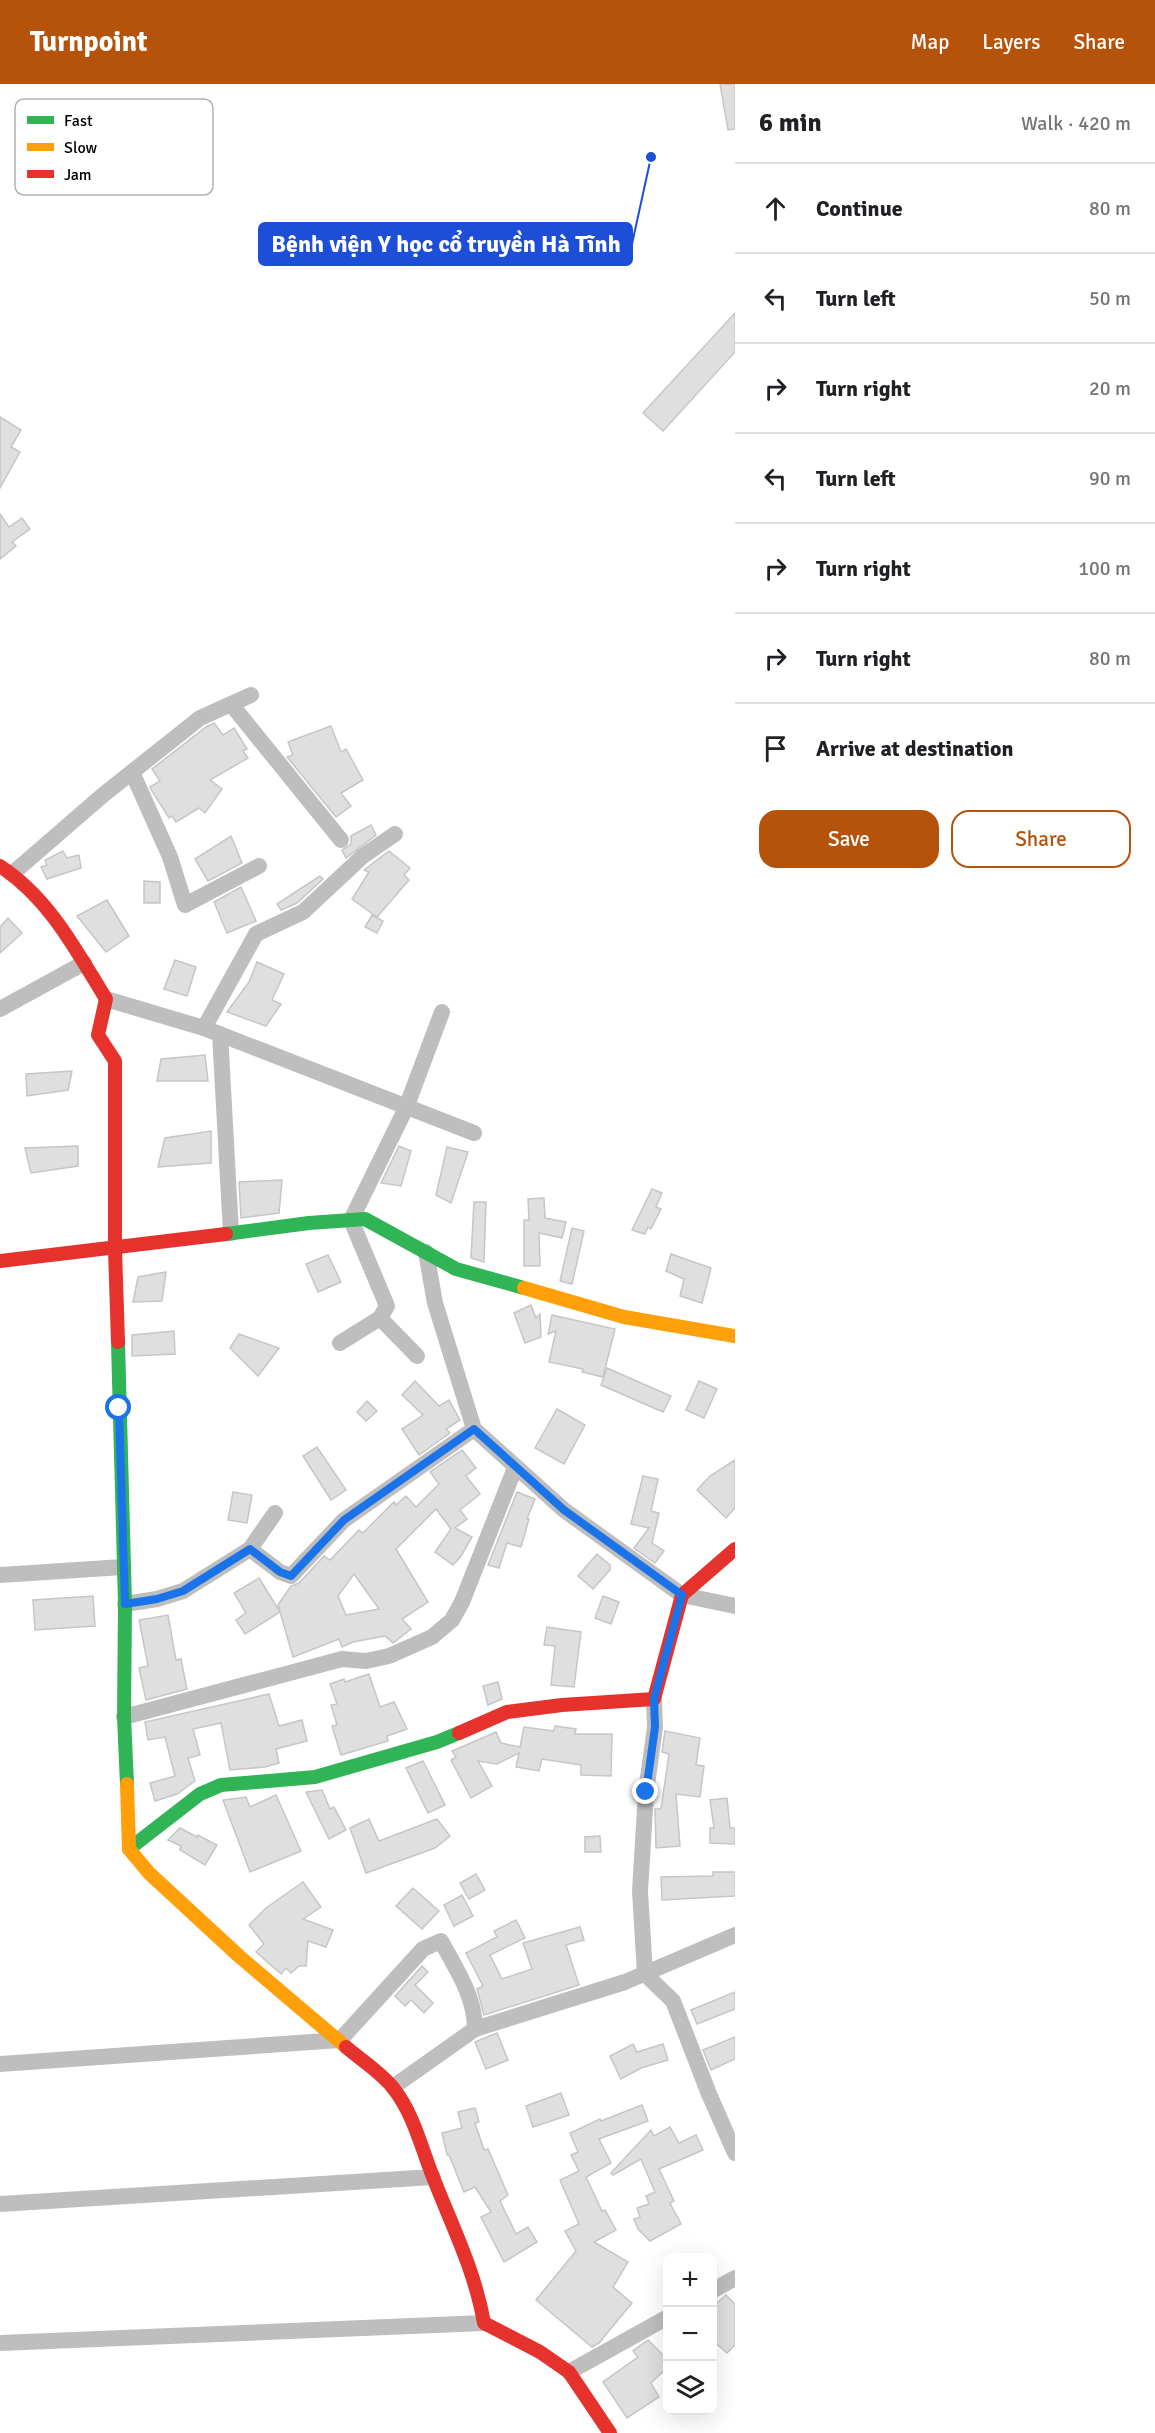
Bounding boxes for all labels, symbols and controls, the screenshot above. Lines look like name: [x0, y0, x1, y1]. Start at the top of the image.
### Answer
text: Turnpoint: [30, 25, 147, 59]
text: Map: [911, 29, 949, 55]
text: Layers: [982, 29, 1040, 55]
text: Share: [1073, 29, 1125, 55]
legend: [15, 99, 213, 195]
text: 6 min: [759, 107, 822, 139]
text: Fast: [64, 111, 93, 131]
text: Walk · 420 m: [1021, 111, 1131, 136]
text: Slow: [64, 138, 98, 158]
text: Jam: [64, 165, 92, 185]
icon: ahead: [759, 192, 792, 225]
text: Continue: [816, 195, 903, 222]
text: 80 m: [1089, 196, 1131, 221]
callout: Bệnh viện Y học cổ truyền Hà Tĩnh: [259, 223, 632, 265]
text: Bệnh viện Y học cổ truyền Hà Tĩnh: [271, 229, 621, 259]
icon: left: [759, 282, 792, 315]
text: Turn left: [816, 285, 896, 312]
text: 50 m: [1089, 286, 1131, 311]
icon: right: [759, 372, 792, 405]
text: Turn right: [816, 375, 911, 402]
text: 20 m: [1089, 376, 1131, 401]
icon: left: [759, 462, 792, 495]
text: Turn left: [816, 465, 896, 492]
text: 90 m: [1089, 466, 1131, 491]
icon: right: [759, 552, 792, 585]
text: Turn right: [816, 555, 911, 582]
text: 100 m: [1078, 556, 1131, 581]
icon: right: [759, 642, 792, 675]
text: Turn right: [816, 645, 911, 672]
text: 80 m: [1089, 646, 1131, 671]
icon: arrive: [759, 732, 792, 765]
text: Arrive at destination: [816, 735, 1013, 762]
button: Save: [759, 810, 939, 868]
button: Share: [951, 810, 1131, 868]
route start: [105, 1394, 131, 1420]
route end: [632, 1778, 658, 1804]
map controls: [663, 2253, 717, 2415]
button: +: [663, 2253, 717, 2307]
button: −: [663, 2307, 717, 2361]
button: layers: [663, 2361, 717, 2415]

